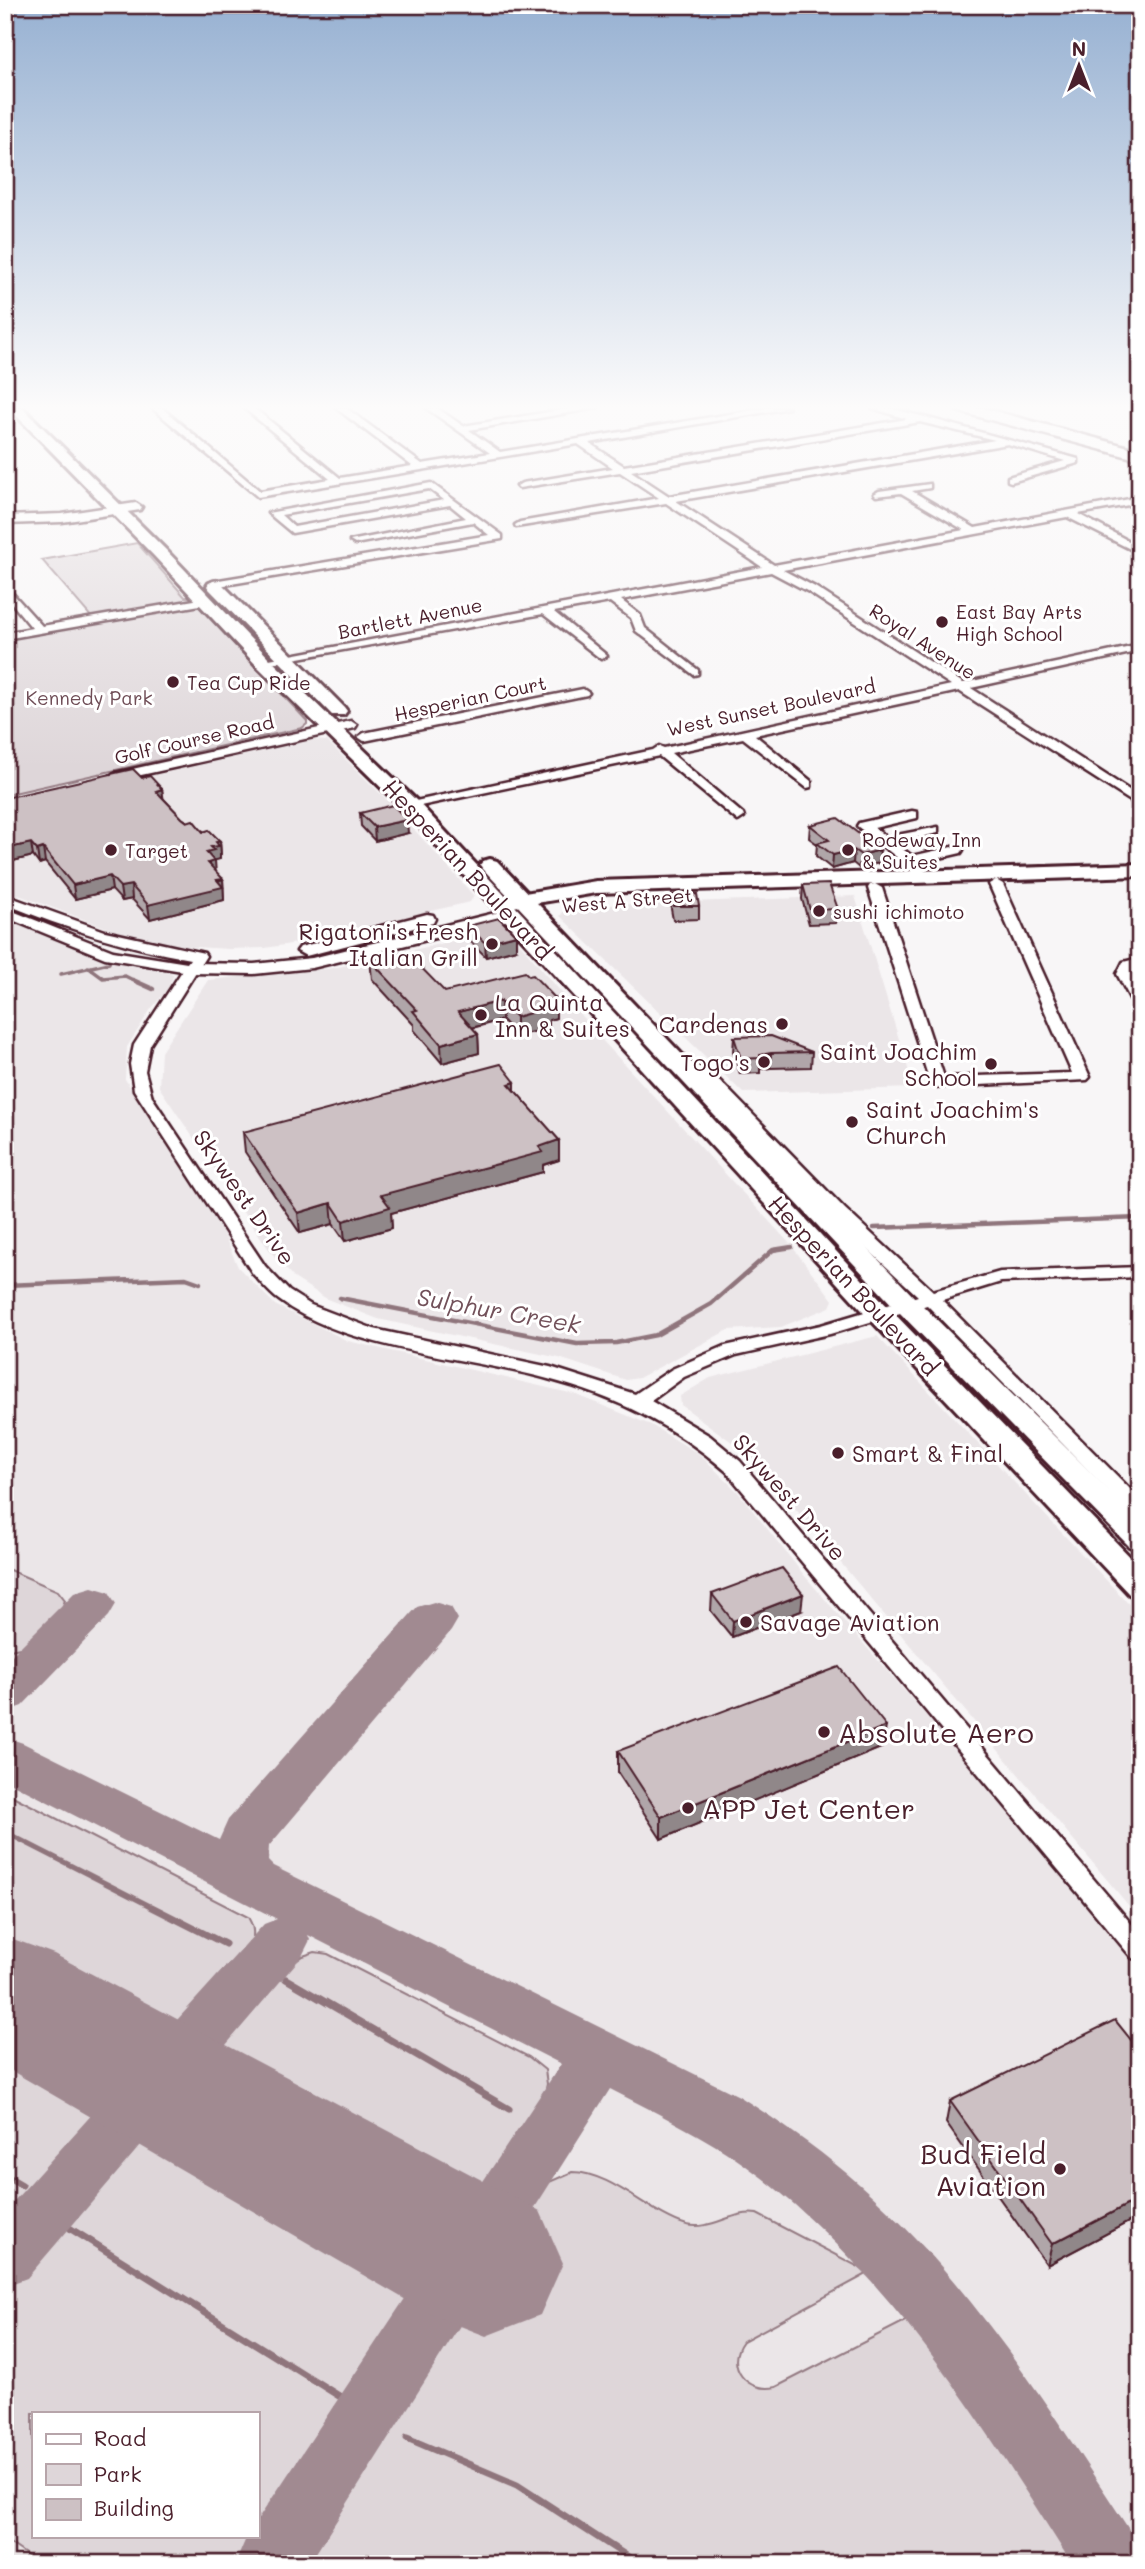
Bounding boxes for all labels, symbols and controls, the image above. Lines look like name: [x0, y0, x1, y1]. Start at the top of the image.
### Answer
north arrow: [1044, 32, 1114, 102]
text: N: [1072, 36, 1086, 61]
street label: Bartlett Avenue: [336, 592, 484, 644]
street label: Royal Avenue: [865, 597, 981, 685]
place label: East Bay Arts High School: [956, 599, 1082, 646]
marker: East Bay Arts High School: [934, 614, 950, 630]
place label: Tea Cup Ride: [187, 670, 311, 695]
street label: Hesperian Court: [392, 670, 548, 726]
street label: West Sunset Boulevard: [664, 673, 878, 741]
marker: Tea Cup Ride: [165, 674, 181, 690]
park label: Kennedy Park: [25, 685, 153, 710]
street label: Golf Course Road: [112, 709, 276, 769]
street label: Hesperian Boulevard: [376, 772, 560, 966]
place label: Rodeway Inn & Suites: [862, 827, 981, 874]
place label: Target: [125, 838, 188, 863]
marker: Target: [103, 842, 119, 858]
marker: Rodeway Inn & Suites: [840, 842, 856, 858]
street label: West A Street: [560, 882, 694, 918]
place label: sushi ichimoto: [833, 899, 964, 924]
marker: sushi ichimoto: [811, 903, 827, 919]
place label: Rigatoni's Fresh Italian Grill: [299, 916, 478, 972]
marker: Rigatoni's Fresh Italian Grill: [484, 936, 500, 952]
place label: La Quinta Inn & Suites: [495, 987, 630, 1043]
marker: La Quinta Inn & Suites: [473, 1007, 489, 1023]
place label: Cardenas: [659, 1009, 768, 1039]
marker: Cardenas: [774, 1016, 790, 1032]
place label: Saint Joachim School: [820, 1036, 977, 1092]
place label: Togo's: [680, 1047, 750, 1077]
marker: Togo's: [756, 1054, 772, 1070]
marker: Saint Joachim School: [983, 1056, 999, 1072]
place label: Saint Joachim's Church: [866, 1094, 1039, 1150]
marker: Saint Joachim's Church: [844, 1114, 860, 1130]
street label: Skywest Drive: [187, 1123, 303, 1271]
street label: Hesperian Boulevard: [762, 1188, 946, 1382]
water label: Sulphur Creek: [415, 1280, 584, 1340]
street label: Skywest Drive: [727, 1427, 853, 1567]
place label: Smart & Final: [852, 1438, 1003, 1468]
marker: Smart & Final: [830, 1445, 846, 1461]
place label: Savage Aviation: [760, 1607, 939, 1637]
marker: Savage Aviation: [738, 1614, 754, 1630]
place label: Absolute Aero: [838, 1714, 1034, 1750]
marker: Absolute Aero: [816, 1724, 832, 1740]
place label: APP Jet Center: [702, 1790, 915, 1826]
marker: APP Jet Center: [680, 1800, 696, 1816]
place label: Bud Field Aviation: [920, 2135, 1046, 2203]
marker: Bud Field Aviation: [1052, 2161, 1068, 2177]
legend: [32, 2412, 259, 2538]
text: Road: [94, 2424, 146, 2451]
text: Park: [94, 2460, 142, 2487]
text: Building: [94, 2494, 174, 2521]

